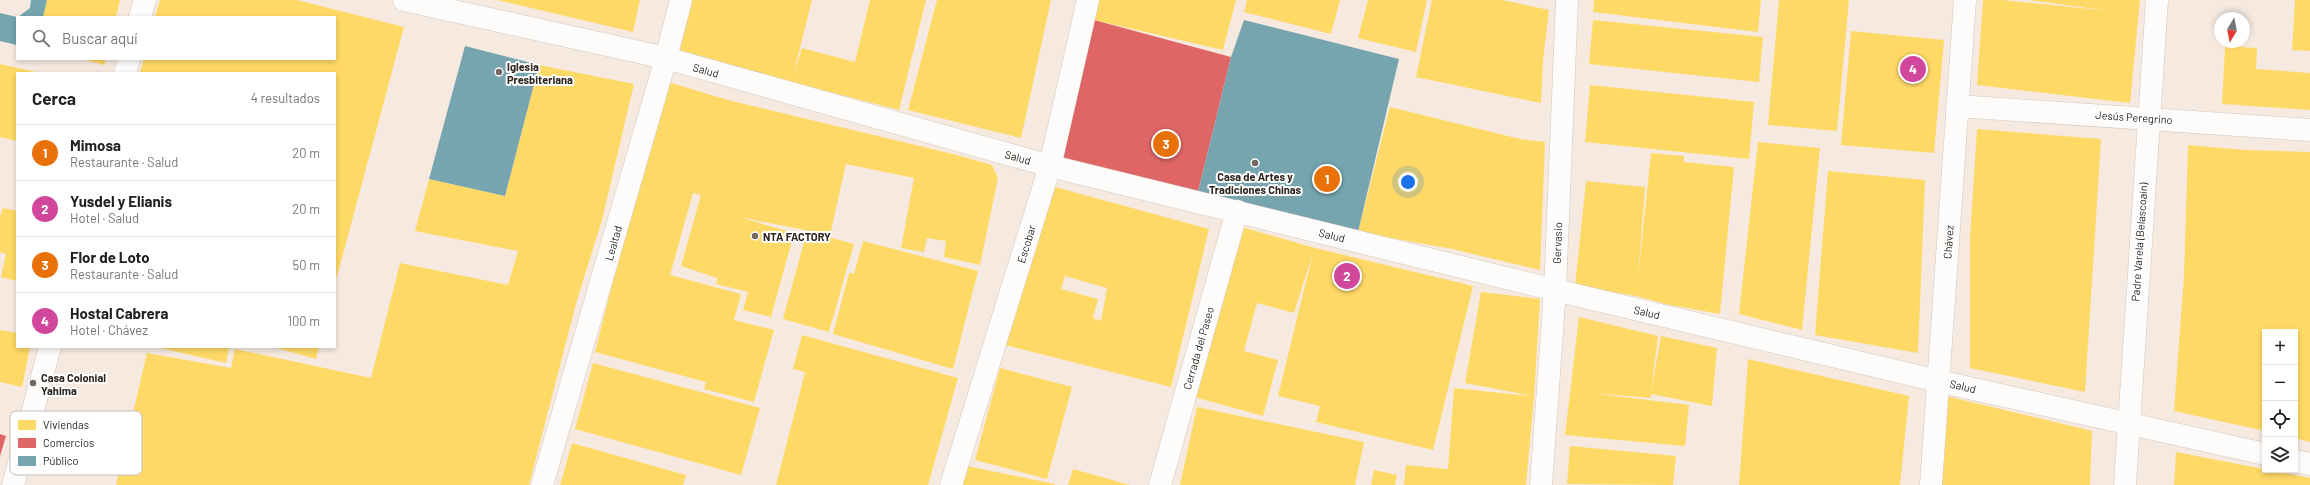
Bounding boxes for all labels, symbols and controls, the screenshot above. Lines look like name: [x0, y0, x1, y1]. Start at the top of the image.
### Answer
north arrow: [2214, 12, 2250, 48]
search box: [16, 16, 336, 60]
icon: search: [30, 27, 52, 49]
text: Buscar aquí: [62, 29, 138, 47]
pin: 4: [1900, 54, 1926, 84]
place label: Iglesia Presbiteriana: [507, 60, 573, 86]
street label: Salud: [691, 60, 721, 80]
marker: Iglesia Presbiteriana: [494, 67, 504, 77]
text: Cerca: [32, 88, 76, 108]
text: 4 resultados: [251, 90, 320, 106]
street label: Jesús Peregrino: [2095, 108, 2173, 126]
pin: 3: [1153, 129, 1179, 159]
text: Mimosa: [70, 136, 121, 154]
text: 1: [43, 145, 47, 161]
text: 20 m: [292, 145, 320, 161]
street label: Salud: [1003, 147, 1033, 167]
text: Restaurante · Salud: [70, 154, 178, 170]
marker: Casa de Artes y Tradiciones Chinas: [1250, 158, 1260, 168]
pin: 1: [1314, 164, 1340, 194]
place label: Casa de Artes y Tradiciones Chinas: [1209, 170, 1302, 196]
your location: [1398, 172, 1418, 192]
street label: Padre Varela (Belascoaín): [2128, 182, 2150, 302]
text: Yusdel y Elianis: [70, 192, 172, 210]
text: 2: [41, 201, 49, 217]
text: 20 m: [292, 201, 320, 217]
text: Hotel · Salud: [70, 210, 139, 226]
street label: Gervasio: [1550, 222, 1564, 264]
street label: Escobar: [1014, 223, 1038, 265]
street label: Lealtad: [602, 224, 624, 262]
street label: Salud: [1318, 225, 1346, 245]
street label: Chávez: [1940, 225, 1956, 259]
place label: NTA FACTORY: [763, 230, 831, 243]
marker: NTA FACTORY: [750, 231, 760, 241]
text: Flor de Loto: [70, 248, 150, 266]
text: 3: [41, 257, 49, 273]
text: 50 m: [293, 257, 320, 273]
pin: 2: [1334, 261, 1360, 291]
text: Restaurante · Salud: [70, 266, 178, 282]
street label: Salud: [1633, 303, 1661, 321]
text: Hostal Cabrera: [70, 304, 168, 322]
street label: Cerrada del Paseo: [1180, 305, 1216, 391]
text: 4: [41, 313, 49, 329]
text: 100 m: [287, 313, 320, 329]
text: Hotel · Chávez: [70, 322, 148, 338]
map controls: [2262, 329, 2298, 473]
button: +: [2262, 329, 2298, 365]
button: −: [2262, 365, 2298, 401]
place label: Casa Colonial Yahima: [41, 371, 106, 397]
street label: Salud: [1949, 377, 1977, 395]
marker: Casa Colonial Yahima: [28, 378, 38, 388]
button: locate: [2262, 401, 2298, 437]
legend: [10, 411, 142, 475]
text: Viviendas: [43, 418, 89, 431]
text: Comercios: [43, 436, 94, 449]
button: layers: [2262, 437, 2298, 473]
text: Público: [43, 454, 78, 467]

